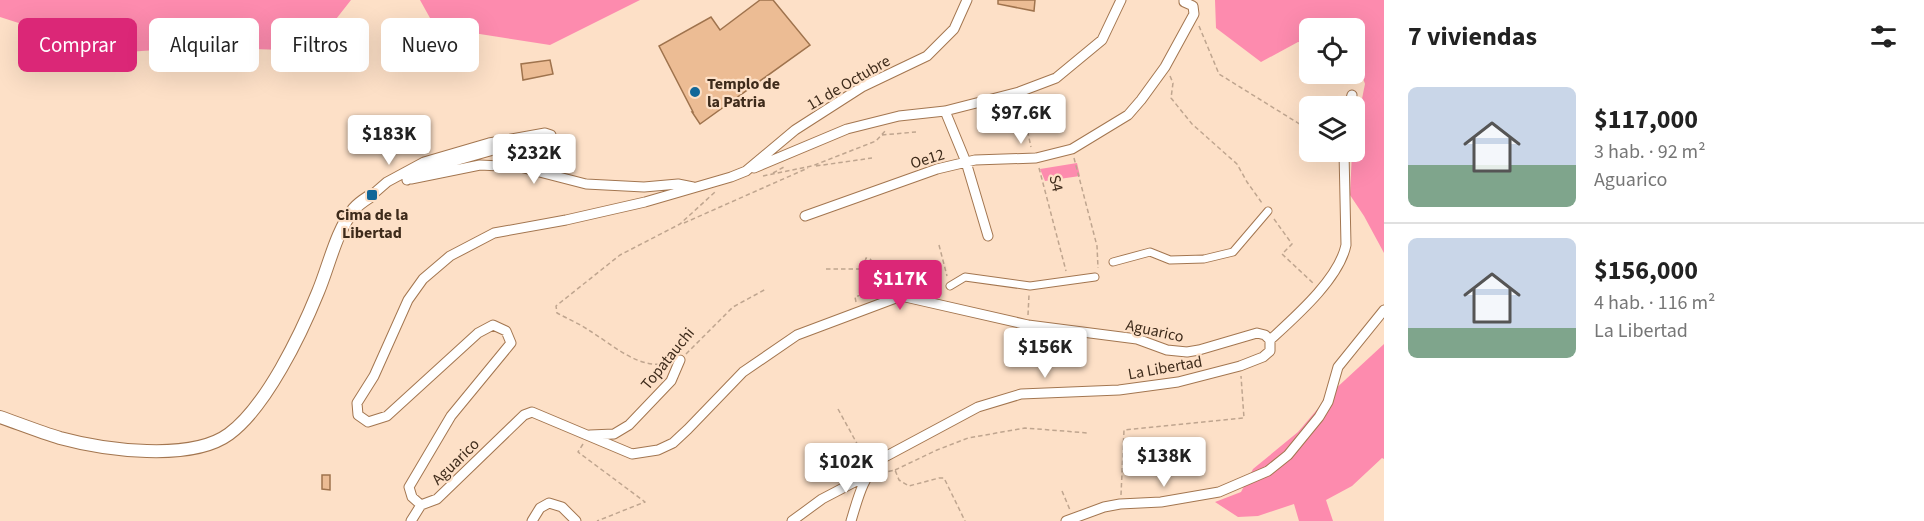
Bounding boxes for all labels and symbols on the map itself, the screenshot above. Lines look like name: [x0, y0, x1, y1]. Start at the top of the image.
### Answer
street label: 11 de Octubre: [803, 50, 894, 116]
place label: Templo de la Patria: [707, 73, 780, 113]
marker: Templo de la Patria: [688, 85, 702, 99]
pin: $97.6K: [972, 94, 1070, 145]
pin: $183K: [347, 115, 431, 166]
pin: $232K: [492, 134, 576, 185]
street label: Oe12: [908, 143, 947, 175]
street label: S4: [1043, 173, 1069, 194]
marker: Cima de la Libertad: [365, 188, 379, 202]
place label: Cima de la Libertad: [336, 204, 408, 244]
pin: $117K: [858, 260, 942, 311]
street label: Aguarico: [1124, 314, 1186, 348]
street label: Topatauchi: [636, 323, 700, 394]
pin: $156K: [1003, 328, 1087, 379]
street label: La Libertad: [1126, 351, 1204, 385]
street label: Aguarico: [427, 433, 484, 490]
pin: $138K: [1122, 437, 1206, 488]
pin: $102K: [804, 443, 888, 494]

